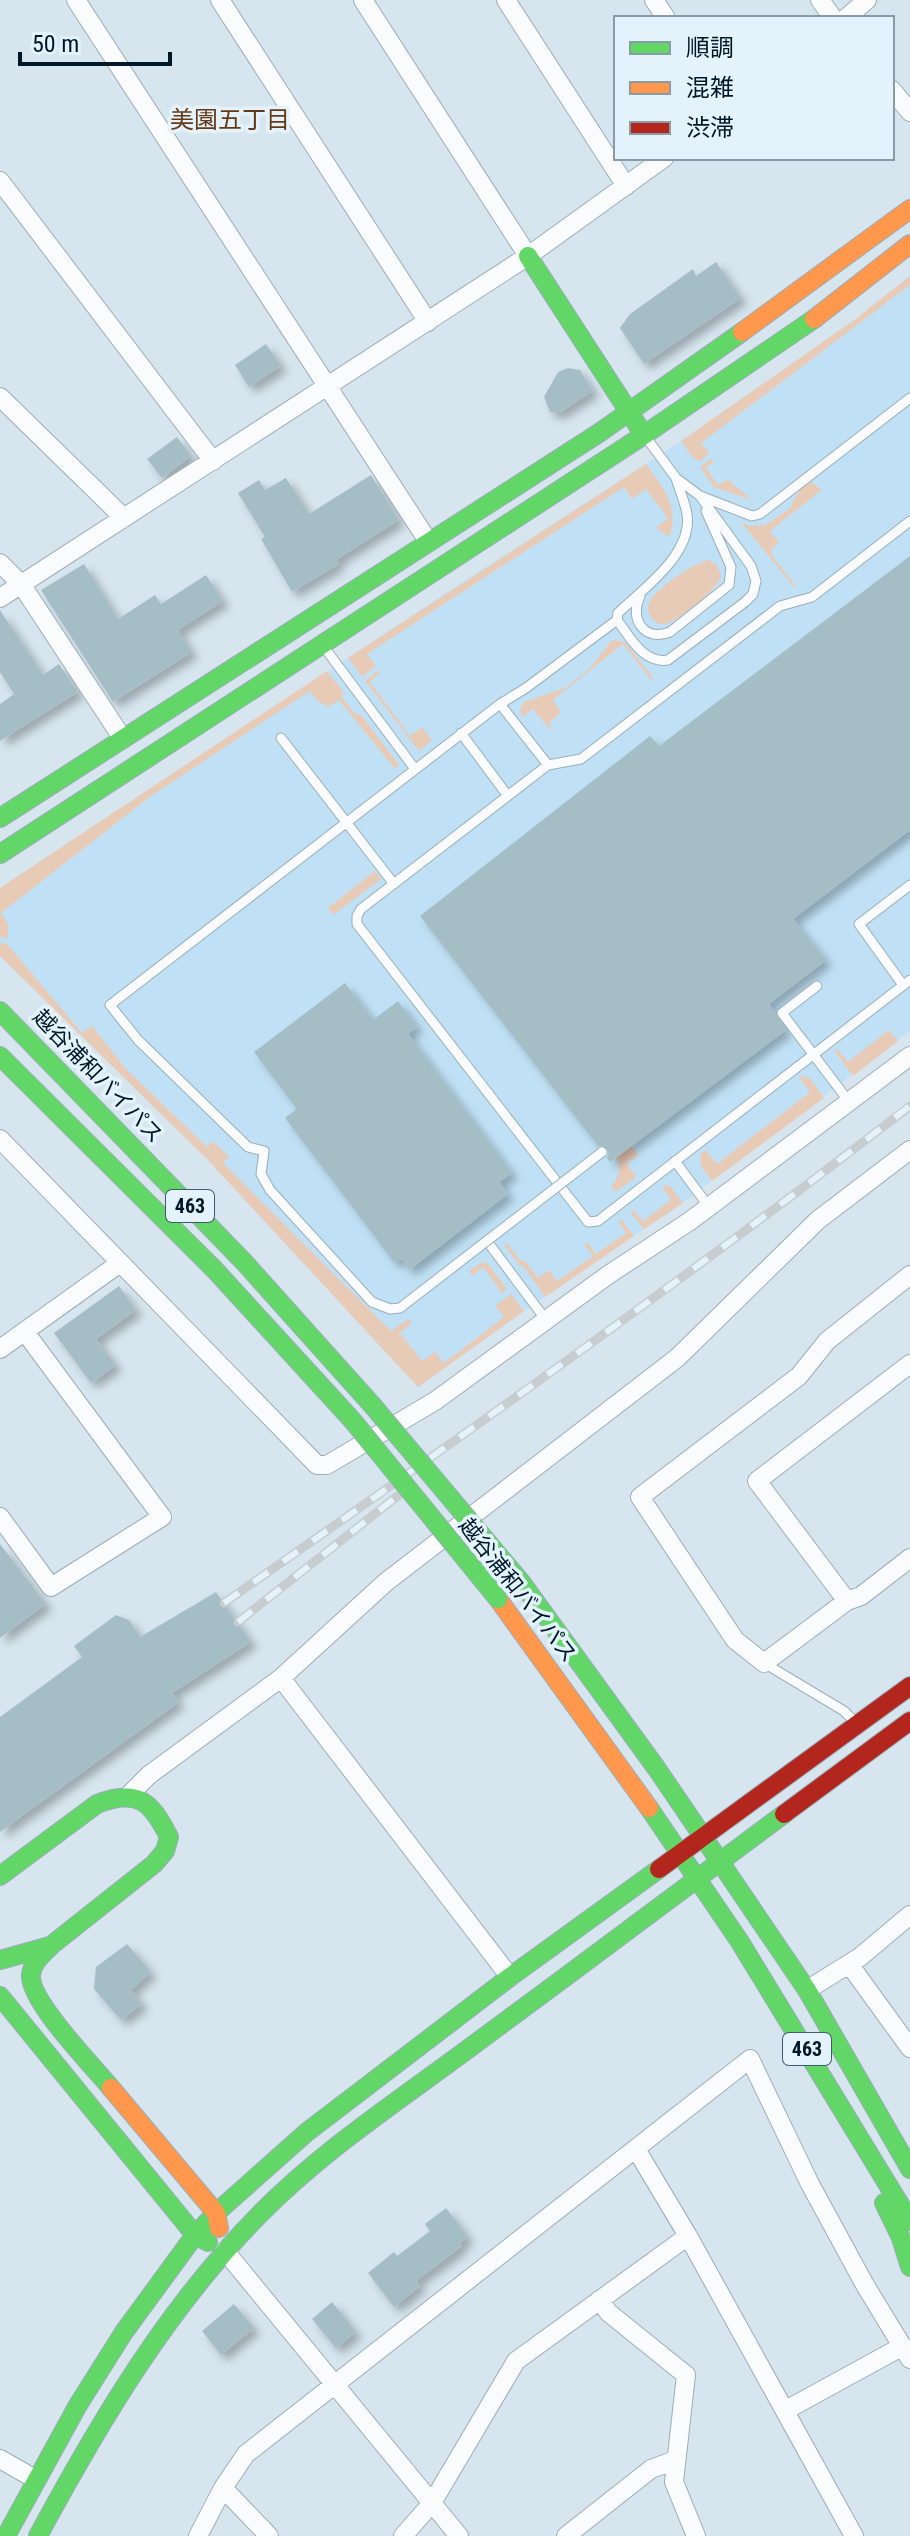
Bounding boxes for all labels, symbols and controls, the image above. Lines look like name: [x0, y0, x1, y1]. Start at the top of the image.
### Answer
scale bar: [20, 16, 170, 66]
legend: [614, 16, 894, 160]
text: 50 m: [32, 30, 79, 58]
text: 順調: [686, 34, 734, 62]
text: 混雑: [686, 74, 734, 102]
district label: 美園五丁目: [170, 106, 290, 134]
text: 渋滞: [686, 114, 734, 142]
street label: 越谷浦和バイパス: [28, 1004, 168, 1148]
road number: 463: [166, 1190, 214, 1222]
street label: 越谷浦和バイパス: [454, 1513, 582, 1667]
road number: 463: [783, 2033, 831, 2065]

